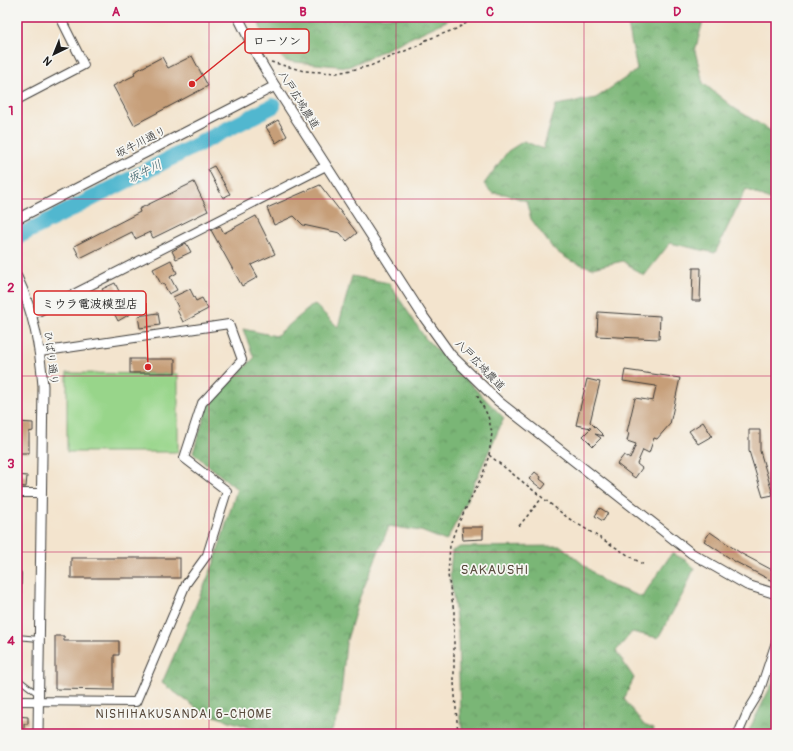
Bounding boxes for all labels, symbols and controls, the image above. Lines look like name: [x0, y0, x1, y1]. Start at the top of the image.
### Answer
text: A: [112, 4, 121, 20]
text: B: [299, 4, 307, 20]
text: C: [486, 4, 494, 20]
text: D: [673, 4, 681, 20]
callout: ローソン: [245, 29, 309, 53]
north arrow: [34, 34, 74, 74]
text: ローソン: [253, 34, 301, 49]
text: N: [40, 53, 55, 68]
street label: 八戸広域農道: [276, 69, 322, 131]
text: 1: [8, 103, 14, 119]
street label: 坂牛川通り: [114, 124, 168, 160]
water label: 坂牛川: [126, 157, 164, 187]
text: 2: [7, 280, 15, 296]
callout: ミウラ電波模型店: [34, 291, 146, 315]
text: ミウラ電波模型店: [42, 297, 138, 312]
street label: ひばり通り: [41, 330, 61, 386]
street label: 八戸広域農道: [452, 337, 508, 393]
text: 3: [7, 456, 15, 472]
district label: SAKAUSHI: [461, 562, 529, 578]
text: 4: [7, 633, 15, 649]
district label: NISHIHAKUSANDAI 6-CHOME: [96, 707, 272, 722]

